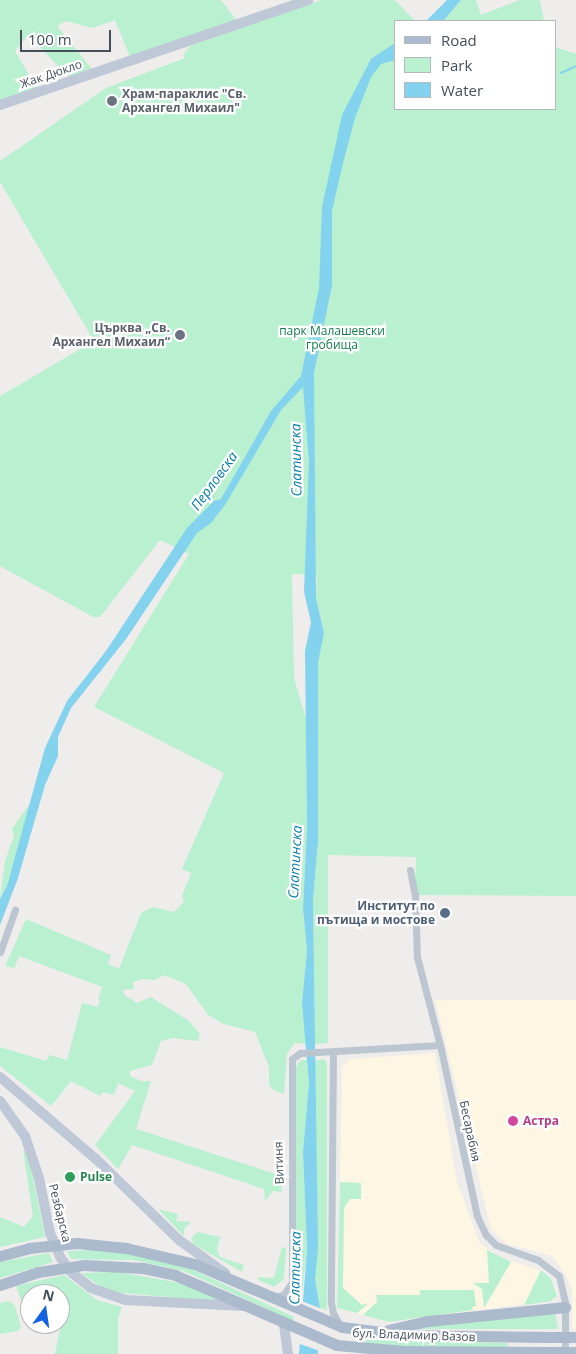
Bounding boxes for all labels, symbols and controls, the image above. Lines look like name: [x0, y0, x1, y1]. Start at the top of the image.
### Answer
scale bar: [22, 20, 114, 52]
legend: [394, 20, 556, 110]
text: 100 m: [28, 29, 72, 49]
text: Road: [441, 30, 477, 50]
text: Park: [441, 55, 472, 75]
street label: Жак Дюкло: [18, 57, 84, 91]
text: Water: [441, 80, 483, 100]
place label: Храм-параклис "Св. Архангел Михаил": [122, 87, 246, 115]
marker: Храм-параклис "Св. Архангел Михаил": [106, 95, 118, 107]
place label: Църква „Св. Архангел Михаил“: [52, 321, 170, 349]
park label: парк Малашевски гробища: [279, 324, 385, 352]
marker: Църква „Св. Архангел Михаил“: [174, 329, 186, 341]
water label: Слатинска: [287, 423, 305, 497]
water label: Перловска: [187, 448, 241, 514]
water label: Слатинска: [285, 825, 305, 899]
place label: Институт по пътища и мостове: [317, 899, 435, 927]
marker: Институт по пътища и мостове: [439, 907, 451, 919]
street label: Бесарабия: [457, 1099, 483, 1163]
place label: Астра: [523, 1114, 559, 1128]
marker: Астра: [507, 1115, 519, 1127]
street label: Витиня: [271, 1141, 287, 1185]
place label: Pulse: [80, 1170, 112, 1184]
marker: Pulse: [64, 1171, 76, 1183]
street label: Резбарска: [46, 1182, 74, 1244]
water label: Слатинска: [286, 1231, 304, 1305]
north arrow: [20, 1284, 70, 1334]
text: N: [41, 1284, 56, 1306]
street label: бул. Владимир Вазов: [352, 1326, 476, 1344]

